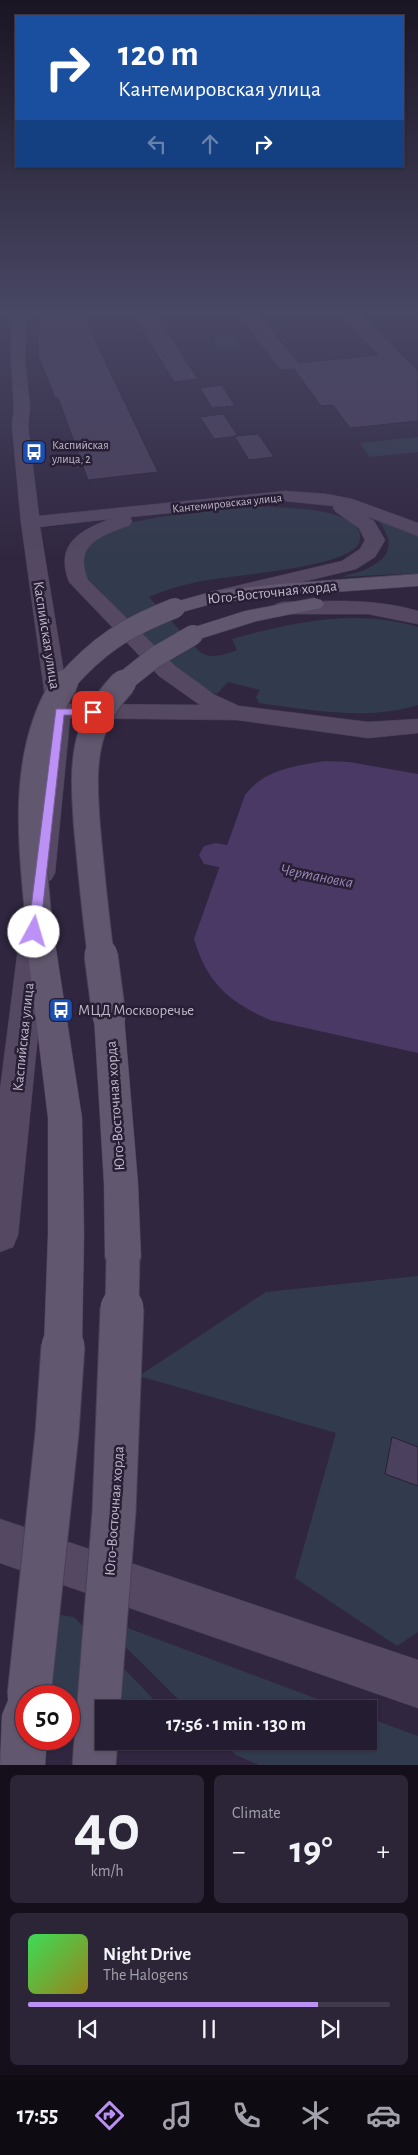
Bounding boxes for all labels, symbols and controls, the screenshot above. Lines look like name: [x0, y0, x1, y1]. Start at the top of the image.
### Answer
icon: right: [35, 35, 100, 100]
text: 120 m: [118, 37, 199, 72]
text: Кантемировская улица: [118, 78, 321, 100]
icon: left: [143, 130, 171, 158]
icon: ahead: [196, 130, 224, 158]
icon: right: [249, 130, 277, 158]
bus stop icon: Каспийская улица, 2: [21, 439, 47, 465]
place label: Каспийская улица, 2: [51, 439, 109, 466]
street label: Кантемировская улица: [171, 491, 283, 516]
street label: Юго-Восточная хорда: [207, 578, 338, 607]
street label: Каспийская улица: [31, 580, 62, 690]
pin: [72, 691, 114, 733]
icon: arrive: [79, 698, 107, 726]
water label: Чертановка: [279, 861, 354, 892]
position arrow: [7, 905, 59, 957]
street label: Каспийская улица: [10, 982, 37, 1092]
bus stop icon: МЦД Москворечье: [48, 997, 74, 1023]
place label: МЦД Москворечье: [78, 1003, 194, 1018]
street label: Юго-Восточная хорда: [103, 1040, 128, 1171]
street label: Юго-Восточная хорда: [102, 1445, 127, 1576]
speed limit sign: 50: [15, 1685, 80, 1750]
text: 17:56 · 1 min · 130 m: [166, 1715, 306, 1734]
text: 40: [74, 1797, 140, 1862]
text: Climate: [232, 1805, 281, 1821]
text: 19°: [289, 1832, 333, 1870]
text: −: [232, 1838, 245, 1866]
text: +: [377, 1838, 390, 1866]
text: km/h: [90, 1863, 124, 1879]
text: Night Drive: [103, 1945, 191, 1964]
text: The Halogens: [103, 1967, 188, 1983]
icon: previous: [74, 2015, 102, 2043]
icon: pause: [195, 2015, 223, 2043]
icon: next: [316, 2015, 344, 2043]
icon: directions: [92, 2098, 127, 2133]
icon: music: [160, 2098, 195, 2133]
icon: phone: [229, 2098, 264, 2133]
icon: climate: [298, 2098, 333, 2133]
icon: car: [366, 2098, 401, 2133]
text: 17:55: [17, 2104, 58, 2126]

